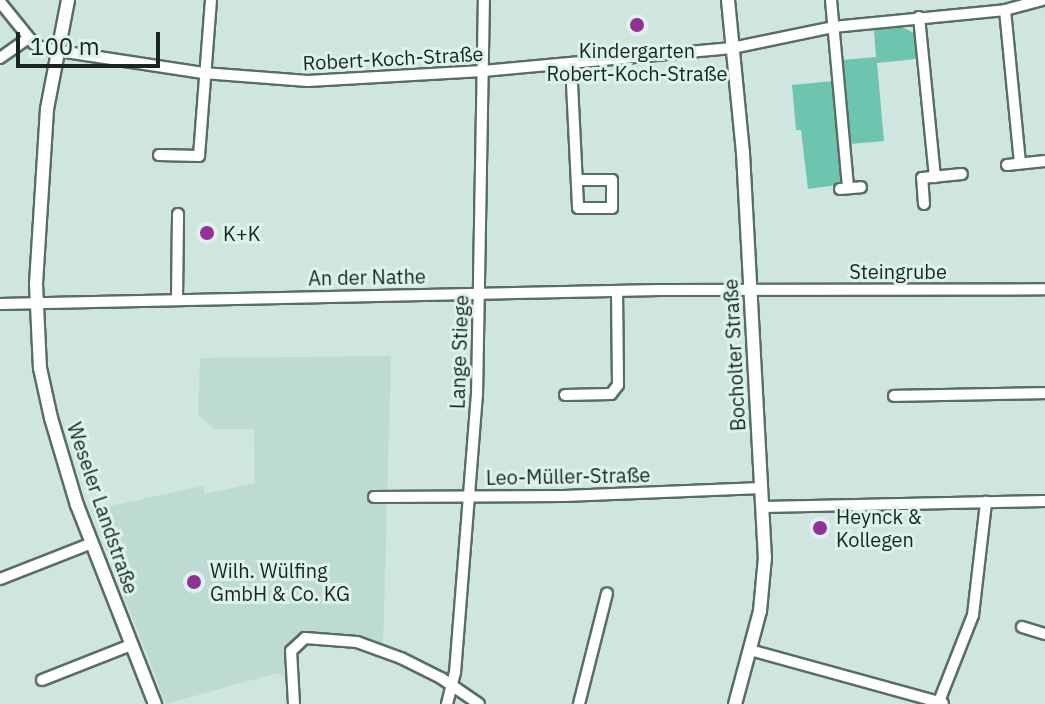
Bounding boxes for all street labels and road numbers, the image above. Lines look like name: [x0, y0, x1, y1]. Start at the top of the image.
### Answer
street label: Robert-Koch-Straße: [302, 41, 484, 75]
street label: Steingrube: [849, 259, 947, 283]
street label: An der Nathe: [308, 264, 426, 290]
street label: Bocholter Straße: [718, 278, 750, 432]
street label: Lange Stiege: [445, 295, 473, 409]
street label: Weseler Landstraße: [62, 419, 144, 597]
street label: Leo-Müller-Straße: [486, 463, 650, 489]

